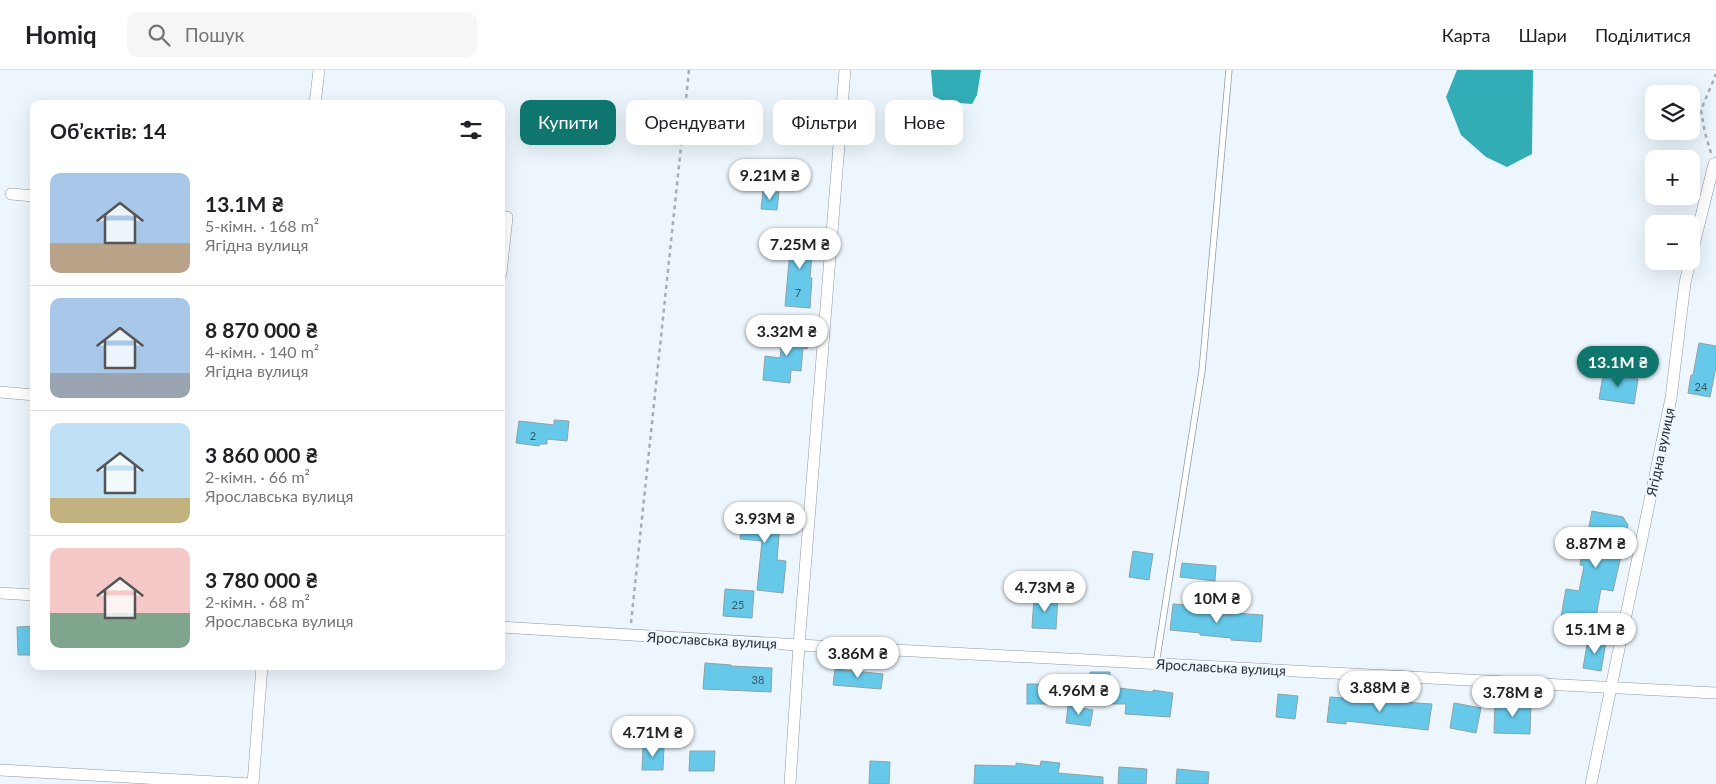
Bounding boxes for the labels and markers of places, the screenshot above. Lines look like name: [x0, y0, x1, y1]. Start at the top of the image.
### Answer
pin: 9.21M ₴: [724, 158, 816, 201]
pin: 7.25M ₴: [754, 228, 846, 270]
pin: 3.32M ₴: [741, 314, 833, 357]
pin: 13.1M ₴: [1572, 346, 1664, 388]
pin: 3.93M ₴: [719, 502, 811, 544]
pin: 8.87M ₴: [1550, 526, 1642, 569]
pin: 4.73M ₴: [999, 570, 1091, 613]
pin: 10M ₴: [1182, 582, 1252, 624]
pin: 15.1M ₴: [1549, 612, 1641, 655]
pin: 3.86M ₴: [812, 636, 904, 679]
pin: 3.88M ₴: [1334, 670, 1426, 713]
pin: 4.96M ₴: [1033, 674, 1125, 716]
pin: 3.78M ₴: [1467, 676, 1559, 718]
pin: 4.71M ₴: [607, 716, 699, 758]

